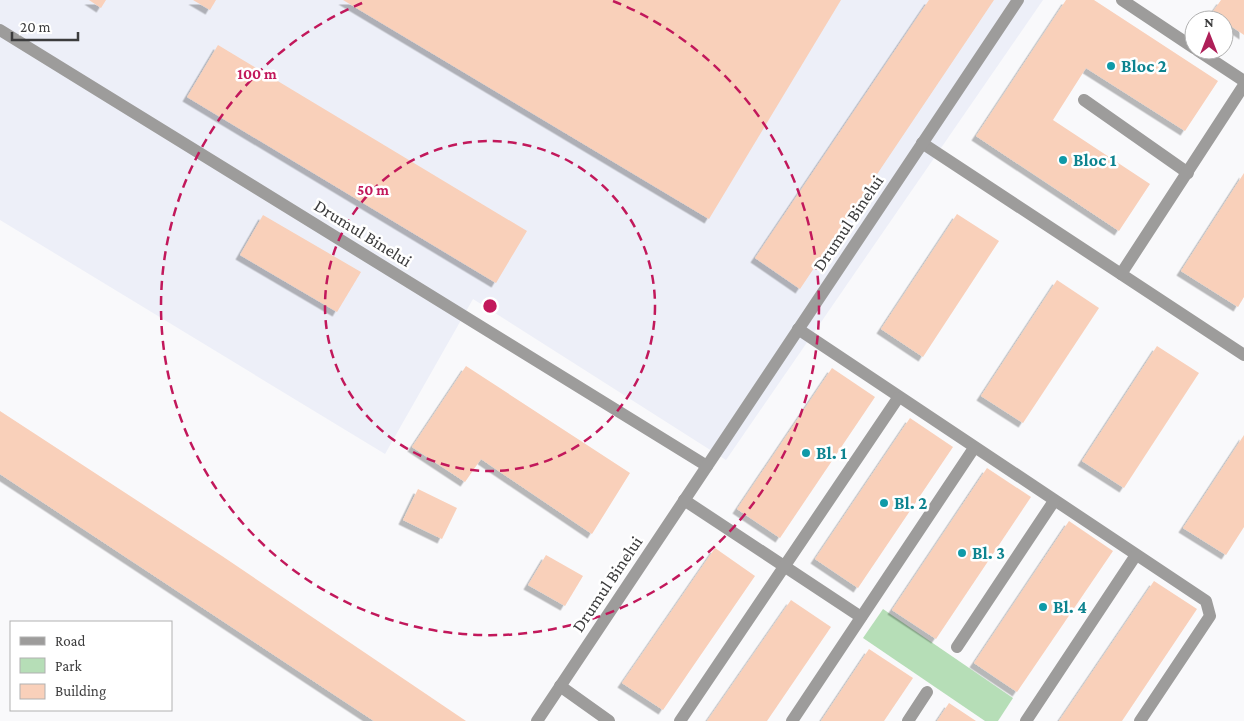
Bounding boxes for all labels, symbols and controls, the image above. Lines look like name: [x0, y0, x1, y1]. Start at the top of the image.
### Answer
scale bar: [12, 10, 79, 42]
north arrow: [1184, 10, 1234, 60]
text: N: [1204, 14, 1214, 30]
text: 20 m: [20, 19, 51, 35]
place label: Bloc 2: [1121, 56, 1167, 76]
marker: Bloc 2: [1105, 60, 1117, 72]
text: 100 m: [237, 66, 277, 82]
place label: Bloc 1: [1073, 150, 1117, 170]
marker: Bloc 1: [1057, 154, 1069, 166]
street label: Drumul Binelui: [809, 171, 888, 275]
text: 50 m: [357, 182, 389, 198]
street label: Drumul Binelui: [311, 195, 416, 271]
centre of rings: [481, 297, 499, 315]
place label: Bl. 1: [816, 443, 847, 463]
marker: Bl. 1: [800, 447, 812, 459]
place label: Bl. 2: [894, 493, 927, 513]
marker: Bl. 2: [878, 497, 890, 509]
street label: Drumul Binelui: [568, 532, 647, 636]
place label: Bl. 3: [972, 543, 1005, 563]
marker: Bl. 3: [956, 547, 968, 559]
place label: Bl. 4: [1053, 597, 1087, 617]
marker: Bl. 4: [1037, 601, 1049, 613]
legend: [10, 621, 172, 711]
text: Road: [55, 633, 86, 649]
text: Park: [55, 658, 82, 674]
text: Building: [55, 683, 106, 700]

